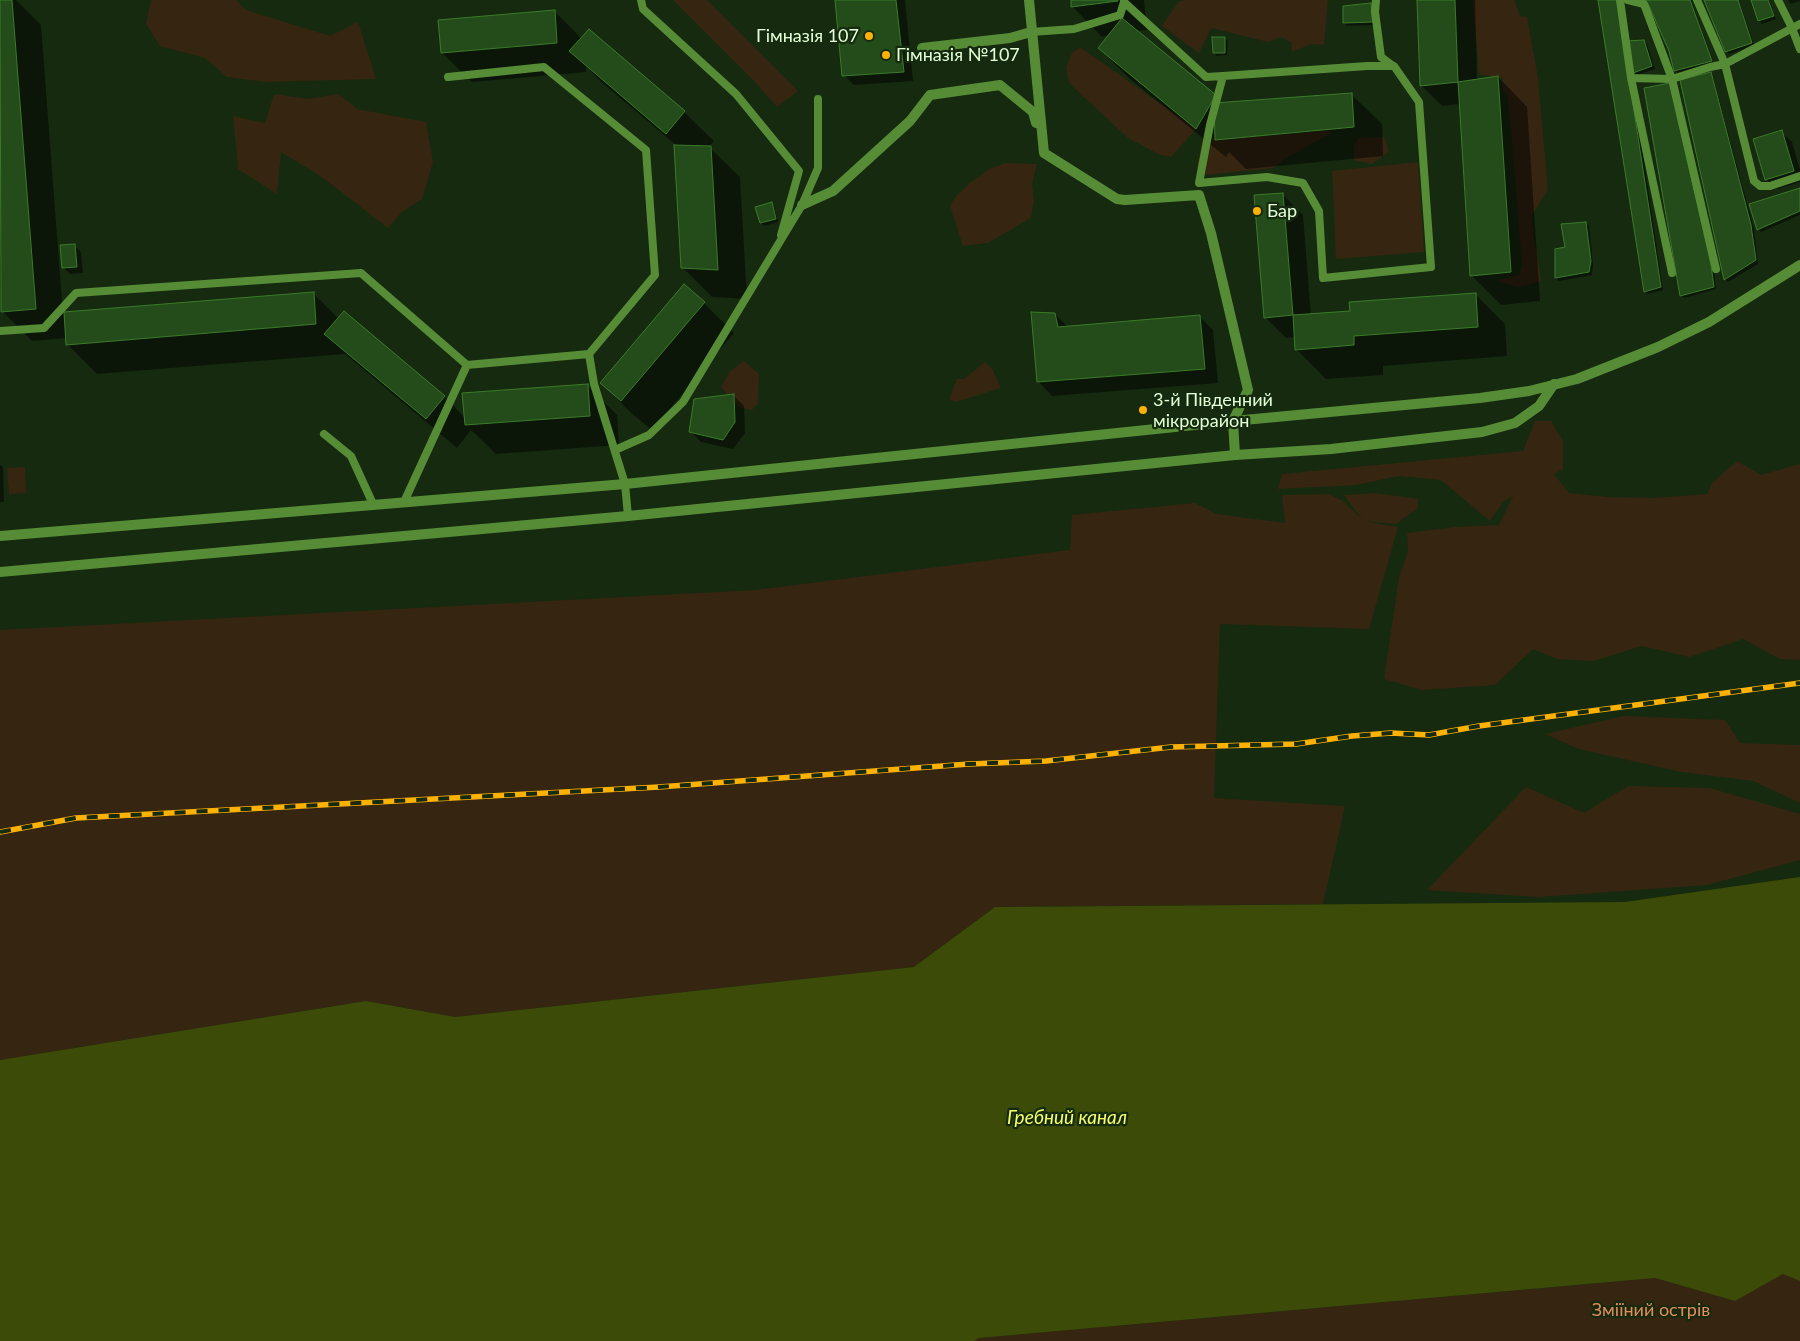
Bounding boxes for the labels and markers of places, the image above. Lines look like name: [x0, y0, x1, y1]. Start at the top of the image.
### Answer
place label: Гімназія 107: [756, 25, 859, 47]
marker: Гімназія 107: [863, 30, 875, 42]
place label: Гімназія №107: [896, 44, 1020, 66]
marker: Гімназія №107: [880, 49, 892, 61]
place label: Бар: [1267, 200, 1297, 222]
marker: Бар: [1251, 205, 1263, 217]
place label: 3-й Південний мікрорайон: [1153, 389, 1273, 432]
marker: 3-й Південний мікрорайон: [1137, 404, 1149, 416]

